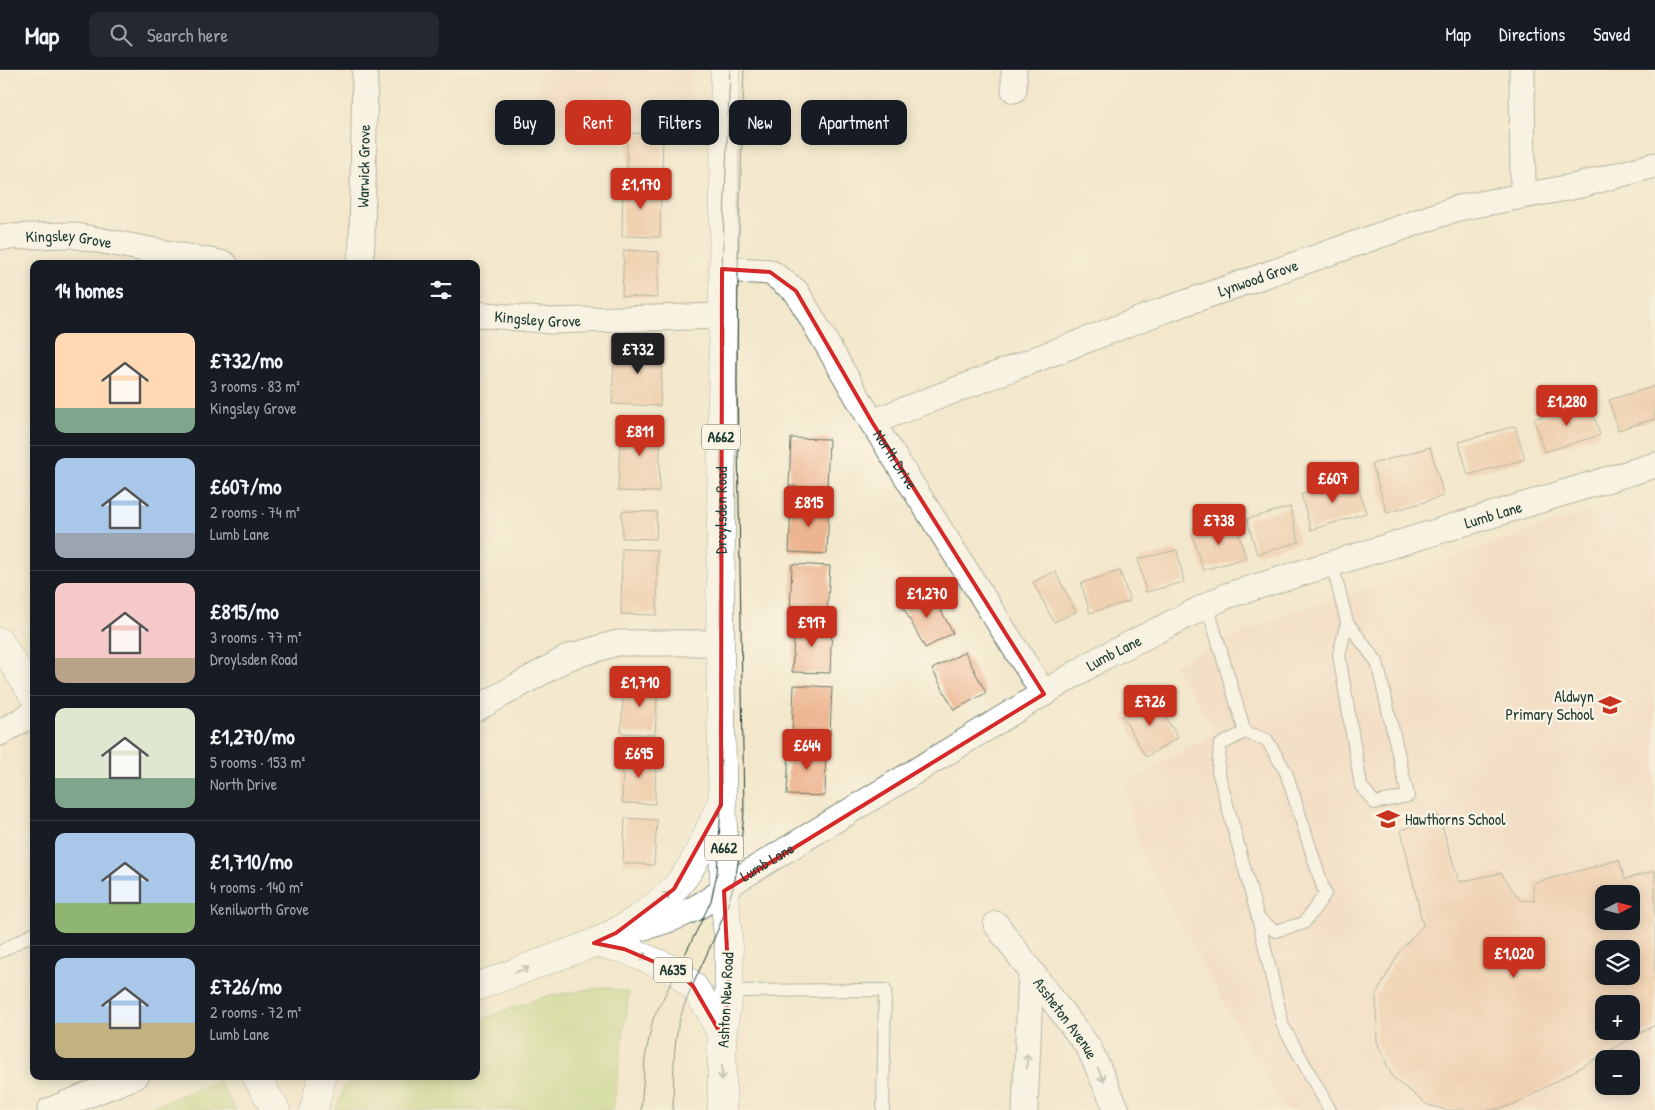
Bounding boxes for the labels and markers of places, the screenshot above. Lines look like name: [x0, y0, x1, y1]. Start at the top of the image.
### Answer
pin: £1,170: [600, 168, 682, 210]
pin: £732: [608, 332, 668, 375]
pin: £1,280: [1526, 384, 1608, 427]
pin: £811: [610, 414, 670, 457]
pin: £607: [1303, 462, 1363, 504]
pin: £815: [779, 486, 839, 528]
pin: £738: [1189, 504, 1249, 546]
pin: £1,270: [886, 576, 968, 619]
pin: £917: [782, 606, 842, 648]
pin: £1,710: [599, 666, 681, 708]
pin: £726: [1120, 684, 1180, 727]
place label: Aldwyn Primary School: [1505, 685, 1595, 725]
school or university icon: Aldwyn Primary School: [1597, 692, 1623, 718]
pin: £644: [777, 728, 837, 771]
pin: £695: [609, 736, 669, 779]
school or university icon: Hawthorns School: [1375, 806, 1401, 832]
place label: Hawthorns School: [1405, 808, 1506, 830]
pin: £1,020: [1473, 936, 1555, 979]

